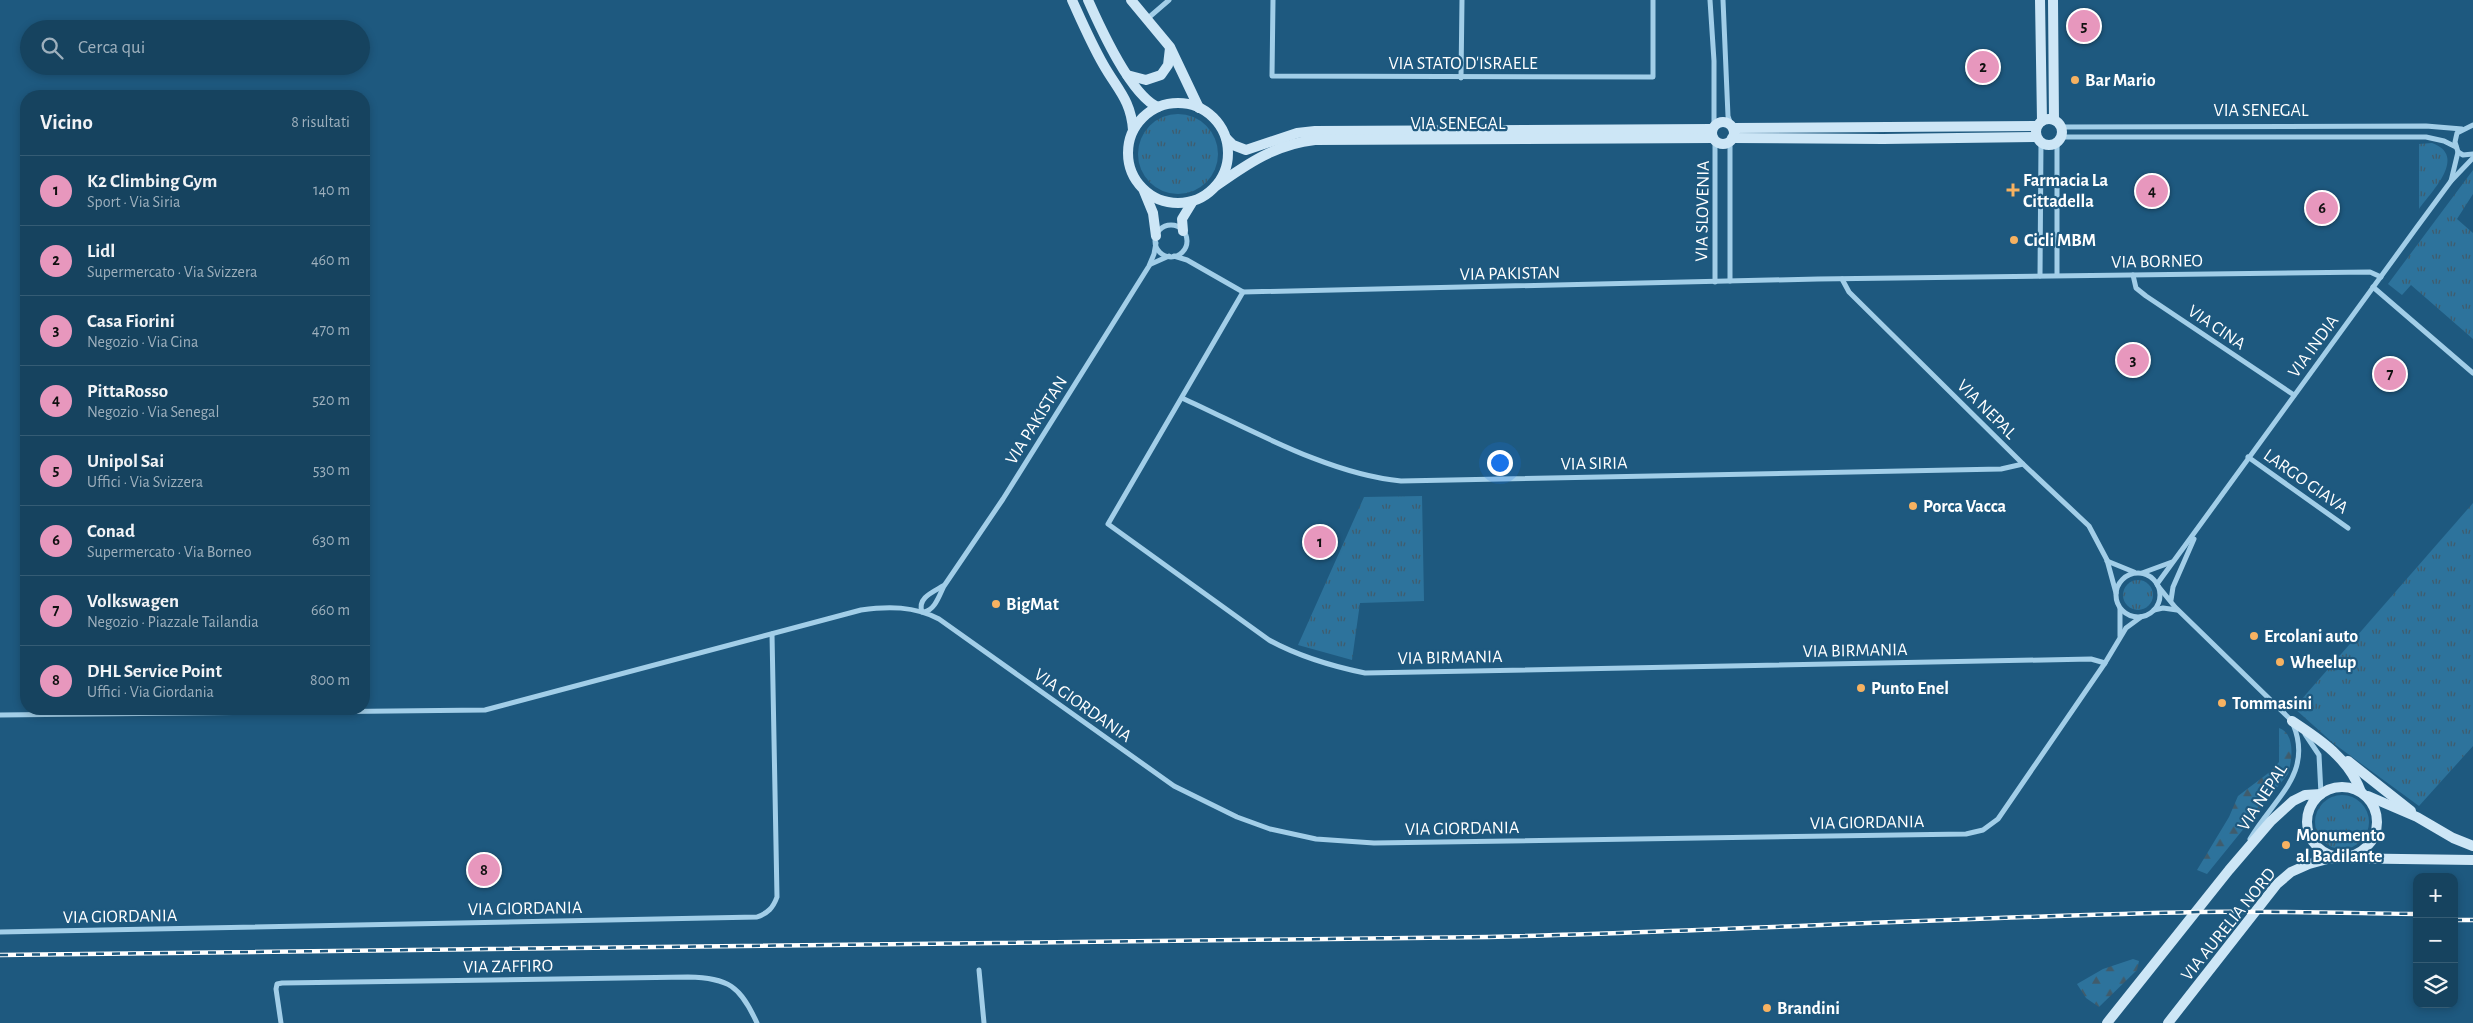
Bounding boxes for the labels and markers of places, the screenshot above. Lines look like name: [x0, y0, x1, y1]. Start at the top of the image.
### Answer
pin: 5: [2068, 7, 2100, 45]
pin: 2: [1967, 48, 1999, 86]
place label: Bar Mario: [2085, 72, 2156, 90]
marker: Bar Mario: [2069, 74, 2081, 86]
place label: Farmacia La Cittadella: [2023, 172, 2109, 211]
pin: 4: [2136, 172, 2168, 210]
marker: Farmacia La Cittadella: [2007, 184, 2019, 196]
pin: 6: [2306, 189, 2338, 227]
place label: Cicli MBM: [2024, 232, 2096, 250]
marker: Cicli MBM: [2008, 234, 2020, 246]
pin: 3: [2117, 341, 2149, 379]
pin: 7: [2374, 355, 2406, 393]
place label: Porca Vacca: [1923, 498, 2006, 516]
marker: Porca Vacca: [1907, 500, 1919, 512]
pin: 1: [1304, 523, 1336, 561]
place label: BigMat: [1006, 596, 1059, 614]
marker: BigMat: [990, 598, 1002, 610]
place label: Ercolani auto: [2264, 628, 2358, 646]
marker: Ercolani auto: [2248, 630, 2260, 642]
place label: Wheelup: [2290, 654, 2356, 672]
marker: Wheelup: [2274, 656, 2286, 668]
place label: Punto Enel: [1871, 680, 1949, 698]
marker: Punto Enel: [1855, 682, 1867, 694]
place label: Tommasini: [2232, 695, 2312, 713]
marker: Tommasini: [2216, 697, 2228, 709]
place label: Monumento al Badilante: [2296, 827, 2385, 866]
marker: Monumento al Badilante: [2280, 839, 2292, 851]
pin: 8: [468, 851, 500, 889]
place label: Brandini: [1777, 1000, 1840, 1018]
marker: Brandini: [1761, 1002, 1773, 1014]

